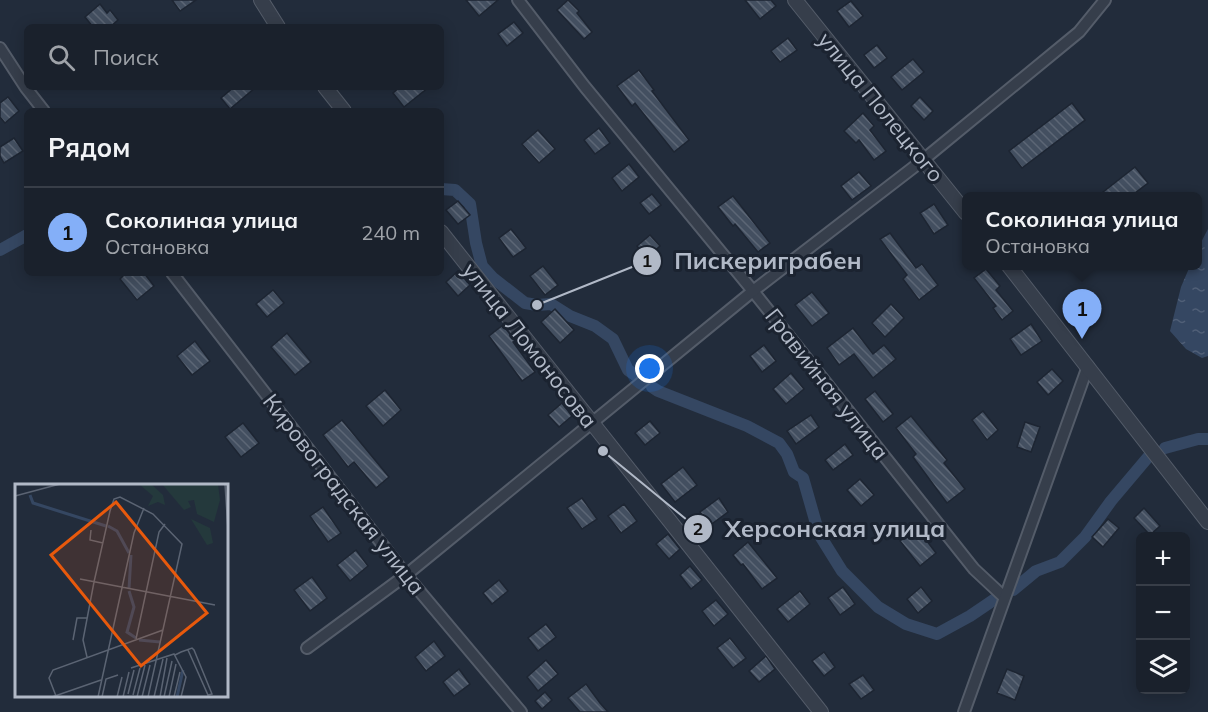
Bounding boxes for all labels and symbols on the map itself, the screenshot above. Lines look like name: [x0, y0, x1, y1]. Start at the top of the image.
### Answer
street label: улица Полецкого: [812, 26, 950, 188]
callout: Пискериграбен: [632, 240, 873, 282]
text: Пискериграбен: [674, 245, 862, 275]
text: 1: [642, 249, 652, 272]
street label: улица Ломоносова: [457, 257, 603, 433]
pin: 1: [1062, 290, 1102, 339]
street label: Гравийная улица: [759, 303, 895, 465]
your location: [635, 354, 664, 383]
street label: Кировоградская улица: [257, 388, 431, 600]
inset map: [15, 484, 228, 697]
callout: Херсонская улица: [683, 508, 957, 550]
text: Херсонская улица: [724, 513, 945, 543]
text: 2: [693, 517, 703, 540]

